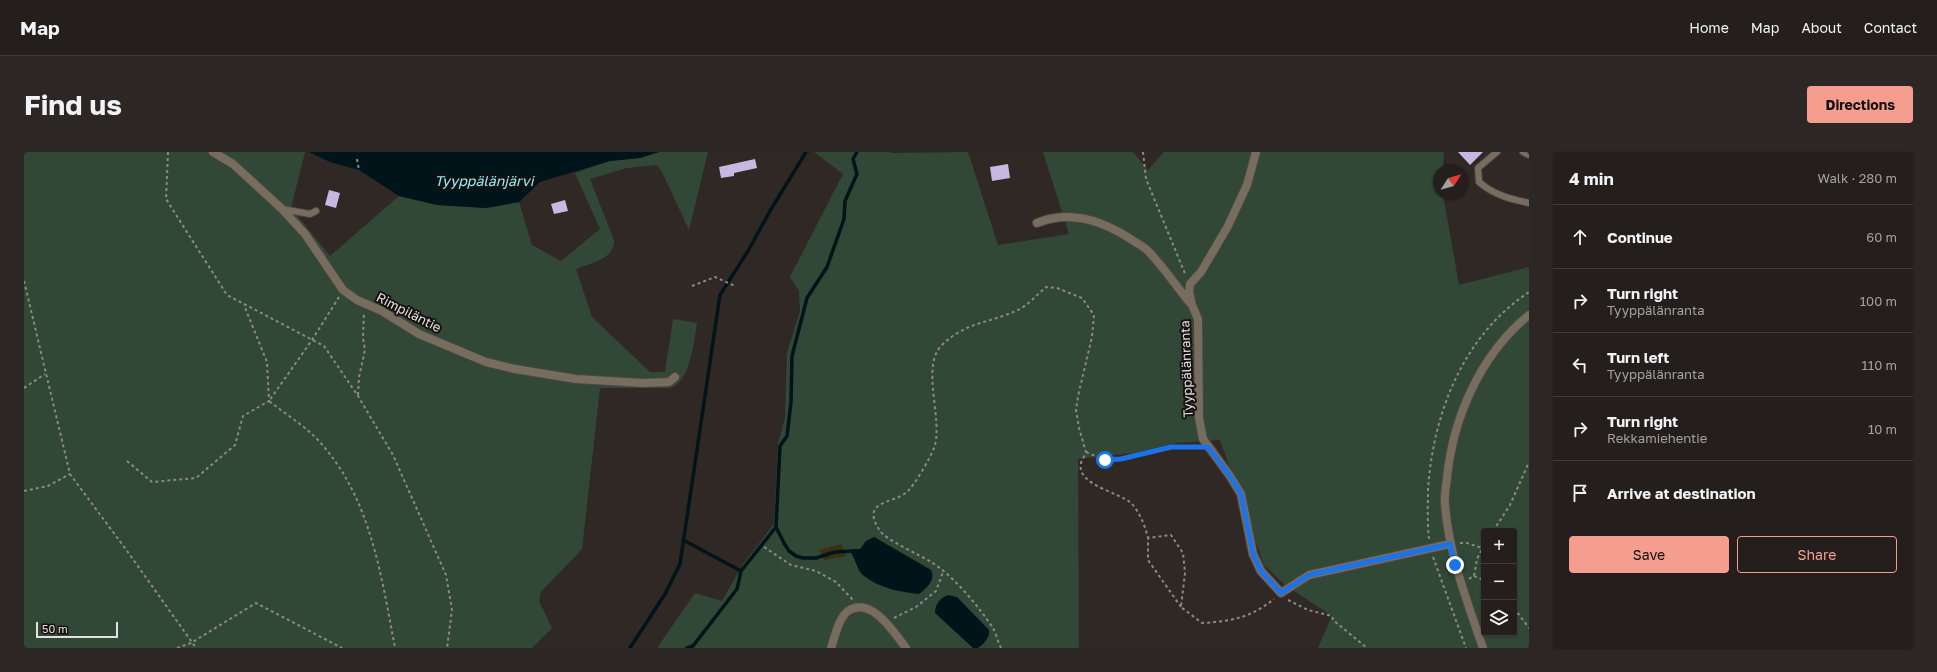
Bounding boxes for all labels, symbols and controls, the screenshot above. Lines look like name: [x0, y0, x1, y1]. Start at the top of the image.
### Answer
text: Map: [20, 16, 60, 39]
text: Home: [1689, 19, 1729, 36]
text: Map: [1751, 19, 1779, 36]
text: About: [1801, 19, 1842, 36]
text: Contact: [1864, 19, 1917, 36]
button: Directions: [1807, 86, 1913, 123]
text: Find us: [24, 88, 122, 121]
north arrow: [1433, 164, 1469, 200]
text: 4 min: [1569, 168, 1614, 189]
text: Walk · 280 m: [1818, 170, 1897, 186]
water label: Tyyppälänjärvi: [435, 172, 536, 189]
icon: ahead: [1569, 226, 1591, 248]
text: Continue: [1607, 228, 1673, 246]
text: 60 m: [1866, 229, 1897, 245]
text: Turn right: [1607, 284, 1678, 302]
street label: Rimpiläntie: [374, 289, 444, 335]
icon: right: [1569, 290, 1591, 312]
text: 100 m: [1860, 293, 1897, 309]
text: Tyyppälänranta: [1607, 302, 1705, 318]
street label: Tyyppälänranta: [1176, 320, 1196, 418]
text: Turn left: [1607, 348, 1669, 366]
icon: left: [1569, 354, 1591, 376]
text: 110 m: [1862, 357, 1897, 373]
text: Tyyppälänranta: [1607, 366, 1705, 382]
text: Turn right: [1607, 412, 1678, 430]
icon: right: [1569, 418, 1591, 440]
text: 10 m: [1868, 421, 1897, 437]
text: Rekkamiehentie: [1607, 430, 1707, 446]
route start: [1096, 451, 1114, 469]
icon: arrive: [1569, 482, 1591, 504]
text: Arrive at destination: [1607, 484, 1756, 502]
map controls: [1481, 528, 1517, 636]
button: +: [1481, 528, 1517, 564]
button: Save: [1569, 536, 1729, 573]
button: Share: [1737, 536, 1897, 573]
route end: [1446, 556, 1464, 574]
button: −: [1481, 564, 1517, 600]
button: layers: [1481, 600, 1517, 636]
scale bar: [36, 620, 118, 639]
text: 50 m: [42, 622, 68, 635]

